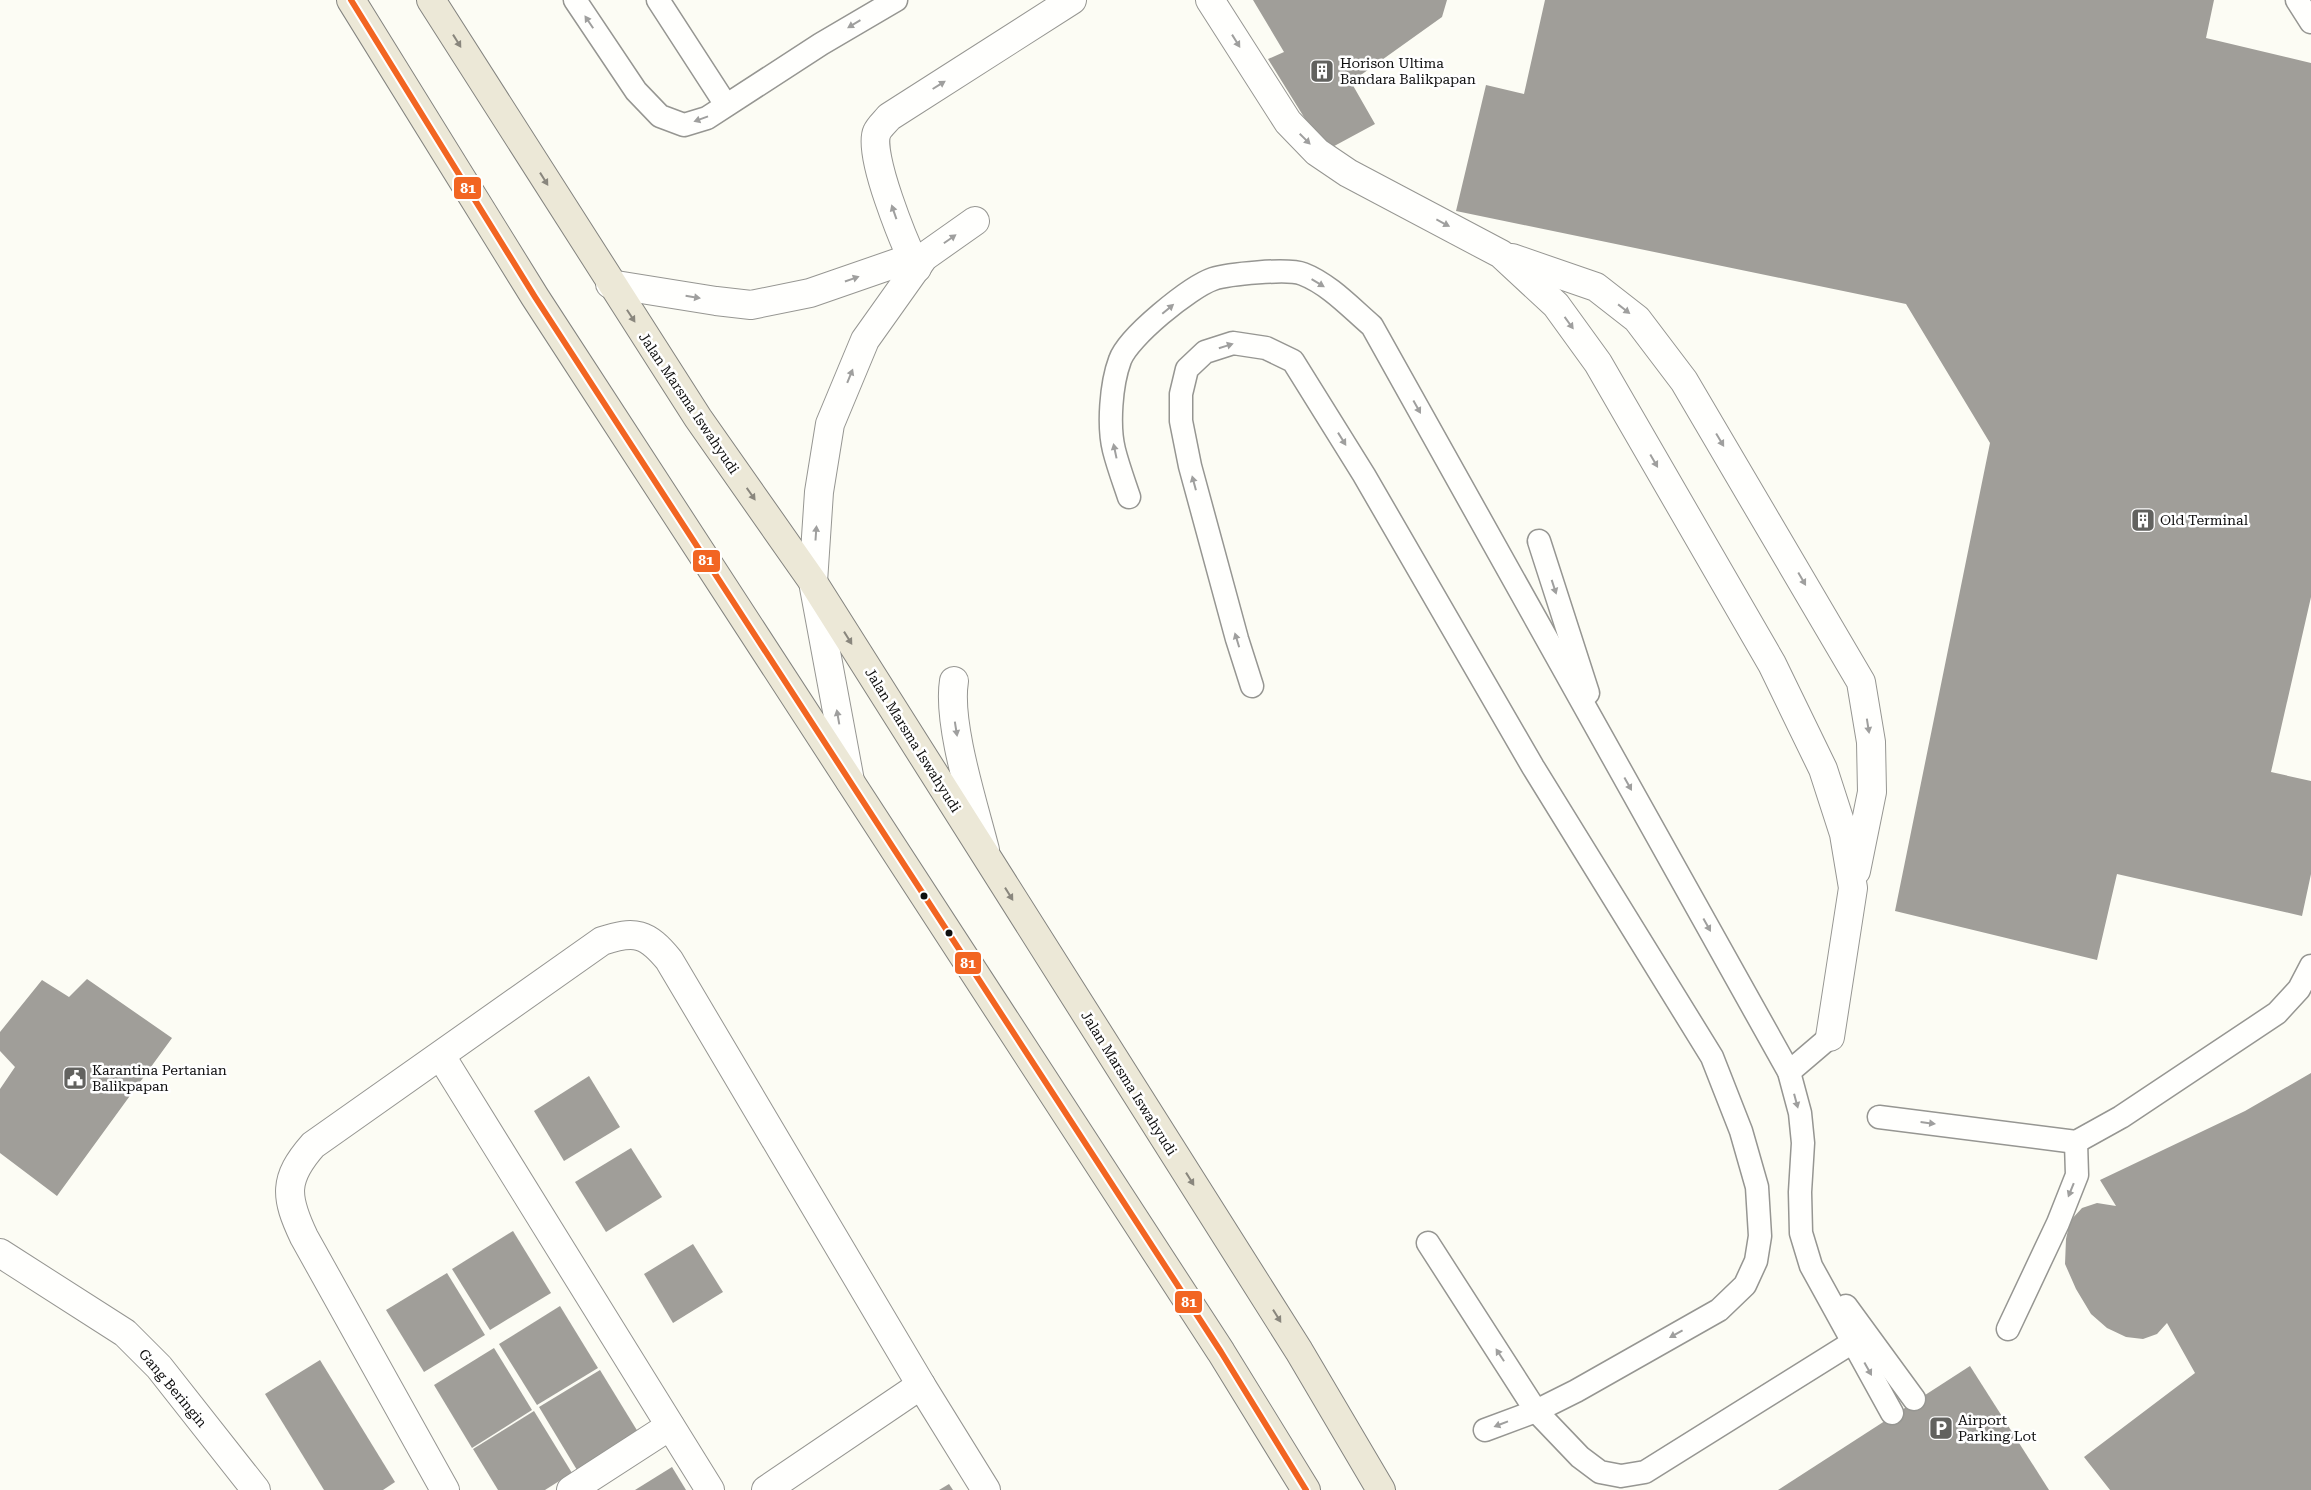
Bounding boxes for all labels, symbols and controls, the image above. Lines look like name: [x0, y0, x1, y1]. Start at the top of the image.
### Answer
one-way arrow: [584, 15, 594, 28]
one-way arrow: [847, 20, 860, 29]
one-way arrow: [1231, 34, 1241, 48]
one-way arrow: [452, 35, 462, 48]
place label: Horison Ultima Bandara Balikpapan: [1340, 55, 1476, 87]
building icon: Horison Ultima Bandara Balikpapan: [1309, 58, 1335, 84]
one-way arrow: [933, 80, 946, 90]
one-way arrow: [693, 115, 708, 123]
one-way arrow: [1299, 133, 1311, 145]
one-way arrow: [539, 172, 548, 185]
line badge: 81: [453, 176, 482, 200]
text: 81: [460, 180, 476, 196]
one-way arrow: [890, 204, 898, 219]
one-way arrow: [1436, 219, 1450, 227]
one-way arrow: [943, 234, 956, 244]
one-way arrow: [844, 275, 859, 282]
one-way arrow: [1311, 278, 1324, 287]
one-way arrow: [685, 294, 701, 302]
one-way arrow: [1161, 303, 1174, 314]
one-way arrow: [1617, 304, 1631, 314]
one-way arrow: [626, 309, 636, 322]
one-way arrow: [1564, 316, 1574, 329]
street label: Jalan Marsma Iswahyudi: [636, 329, 743, 477]
one-way arrow: [1218, 341, 1233, 349]
one-way arrow: [846, 368, 854, 383]
one-way arrow: [1413, 401, 1422, 414]
one-way arrow: [1337, 432, 1346, 445]
one-way arrow: [1715, 433, 1724, 446]
one-way arrow: [1111, 443, 1119, 458]
one-way arrow: [1650, 453, 1658, 468]
one-way arrow: [1190, 475, 1198, 490]
one-way arrow: [746, 487, 756, 501]
building icon: Old Terminal: [2130, 507, 2156, 533]
place label: Old Terminal: [2160, 512, 2249, 528]
one-way arrow: [813, 525, 821, 541]
line badge: 81: [692, 549, 721, 573]
text: 81: [698, 552, 714, 568]
one-way arrow: [1798, 573, 1807, 586]
one-way arrow: [1551, 580, 1558, 595]
one-way arrow: [844, 631, 853, 645]
one-way arrow: [1232, 632, 1240, 647]
street label: Jalan Marsma Iswahyudi: [862, 665, 964, 816]
one-way arrow: [833, 709, 841, 725]
one-way arrow: [1864, 718, 1872, 734]
one-way arrow: [953, 721, 961, 737]
one-way arrow: [1623, 777, 1632, 790]
one-way arrow: [1005, 887, 1014, 901]
unlabelled marker: [919, 891, 929, 901]
one-way arrow: [1703, 918, 1711, 933]
unlabelled marker: [944, 928, 954, 938]
line badge: 81: [954, 951, 982, 975]
text: 81: [960, 955, 976, 971]
street label: Jalan Marsma Iswahyudi: [1078, 1008, 1180, 1159]
place label: Karantina Pertanian Balikpapan: [92, 1062, 227, 1094]
public building icon: Karantina Pertanian Balikpapan: [62, 1065, 88, 1091]
one-way arrow: [1793, 1093, 1801, 1108]
one-way arrow: [1920, 1119, 1936, 1127]
one-way arrow: [1185, 1173, 1195, 1186]
one-way arrow: [2067, 1183, 2075, 1197]
line badge: 81: [1174, 1290, 1203, 1314]
text: 81: [1181, 1294, 1197, 1310]
one-way arrow: [1272, 1310, 1282, 1323]
one-way arrow: [1669, 1330, 1684, 1338]
street label: Gang Beringin: [136, 1346, 210, 1430]
one-way arrow: [1496, 1349, 1505, 1362]
one-way arrow: [1864, 1362, 1872, 1376]
place label: Airport Parking Lot: [1958, 1412, 2036, 1444]
parking icon: Airport Parking Lot: [1928, 1415, 1954, 1441]
one-way arrow: [1493, 1420, 1508, 1428]

